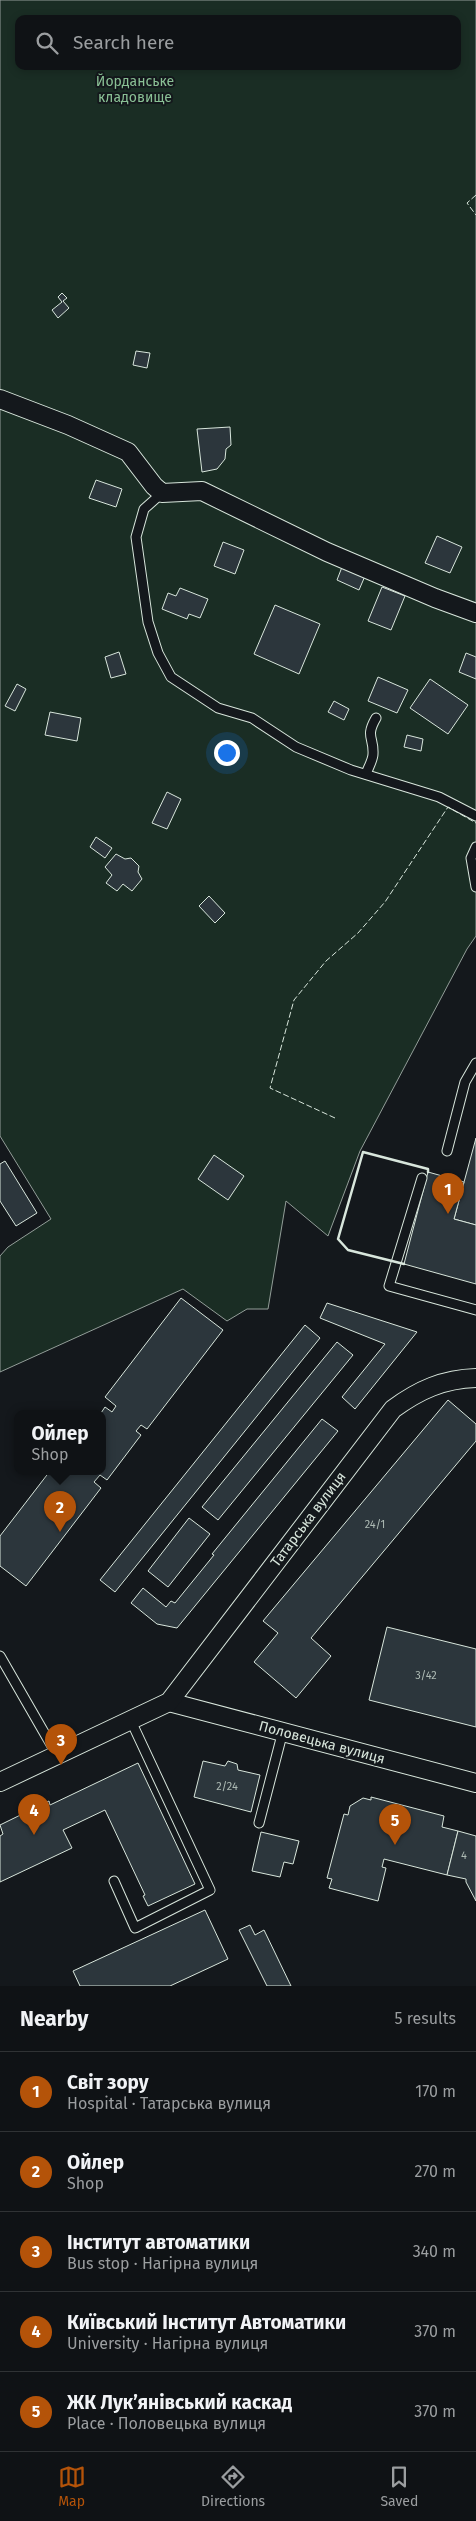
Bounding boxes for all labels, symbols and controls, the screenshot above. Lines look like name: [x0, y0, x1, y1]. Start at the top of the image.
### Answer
search box: [15, 15, 461, 70]
icon: search: [33, 29, 61, 57]
text: Search here: [73, 31, 174, 54]
park label: Йорданське кладовище: [96, 73, 174, 106]
your location: [214, 740, 240, 766]
pin: 1: [432, 1173, 464, 1214]
popup: [14, 1410, 106, 1475]
text: Ойлер: [31, 1422, 89, 1445]
text: Shop: [31, 1445, 68, 1464]
street label: Татарська вулиця: [267, 1468, 350, 1570]
pin: 2: [44, 1491, 76, 1532]
house number: 24/1: [365, 1518, 385, 1531]
house number: 3/42: [415, 1669, 437, 1682]
street label: Половецька вулиця: [257, 1717, 387, 1767]
pin: 3: [45, 1724, 77, 1765]
house number: 2/24: [216, 1780, 238, 1793]
pin: 4: [18, 1794, 50, 1835]
pin: 5: [379, 1804, 411, 1845]
house number: 4: [461, 1849, 467, 1862]
text: Nearby: [20, 2006, 88, 2032]
text: 5 results: [395, 2009, 456, 2028]
text: Світ зору: [67, 2071, 149, 2094]
text: 1: [32, 2082, 40, 2101]
text: 170 m: [415, 2082, 456, 2101]
text: Hospital · Татарська вулиця: [67, 2094, 271, 2113]
text: Ойлер: [67, 2151, 124, 2174]
text: 2: [32, 2162, 40, 2181]
text: 270 m: [414, 2162, 456, 2181]
text: Shop: [67, 2174, 104, 2193]
text: Інститут автоматики: [67, 2231, 250, 2254]
text: 3: [32, 2242, 40, 2261]
text: 340 m: [413, 2242, 456, 2261]
text: Bus stop · Нагірна вулиця: [67, 2254, 258, 2273]
text: Київський Інститут Автоматики: [67, 2311, 346, 2334]
text: 4: [31, 2322, 41, 2341]
text: 370 m: [414, 2322, 456, 2341]
text: University · Нагірна вулиця: [67, 2334, 268, 2353]
text: ЖК Лук’янівський каскад: [67, 2391, 292, 2414]
text: 5: [32, 2402, 40, 2421]
text: 370 m: [414, 2402, 456, 2421]
text: Place · Половецька вулиця: [67, 2414, 266, 2433]
tab: Map: [58, 2463, 86, 2510]
tab: Directions: [201, 2463, 265, 2510]
tab: Saved: [380, 2463, 418, 2510]

